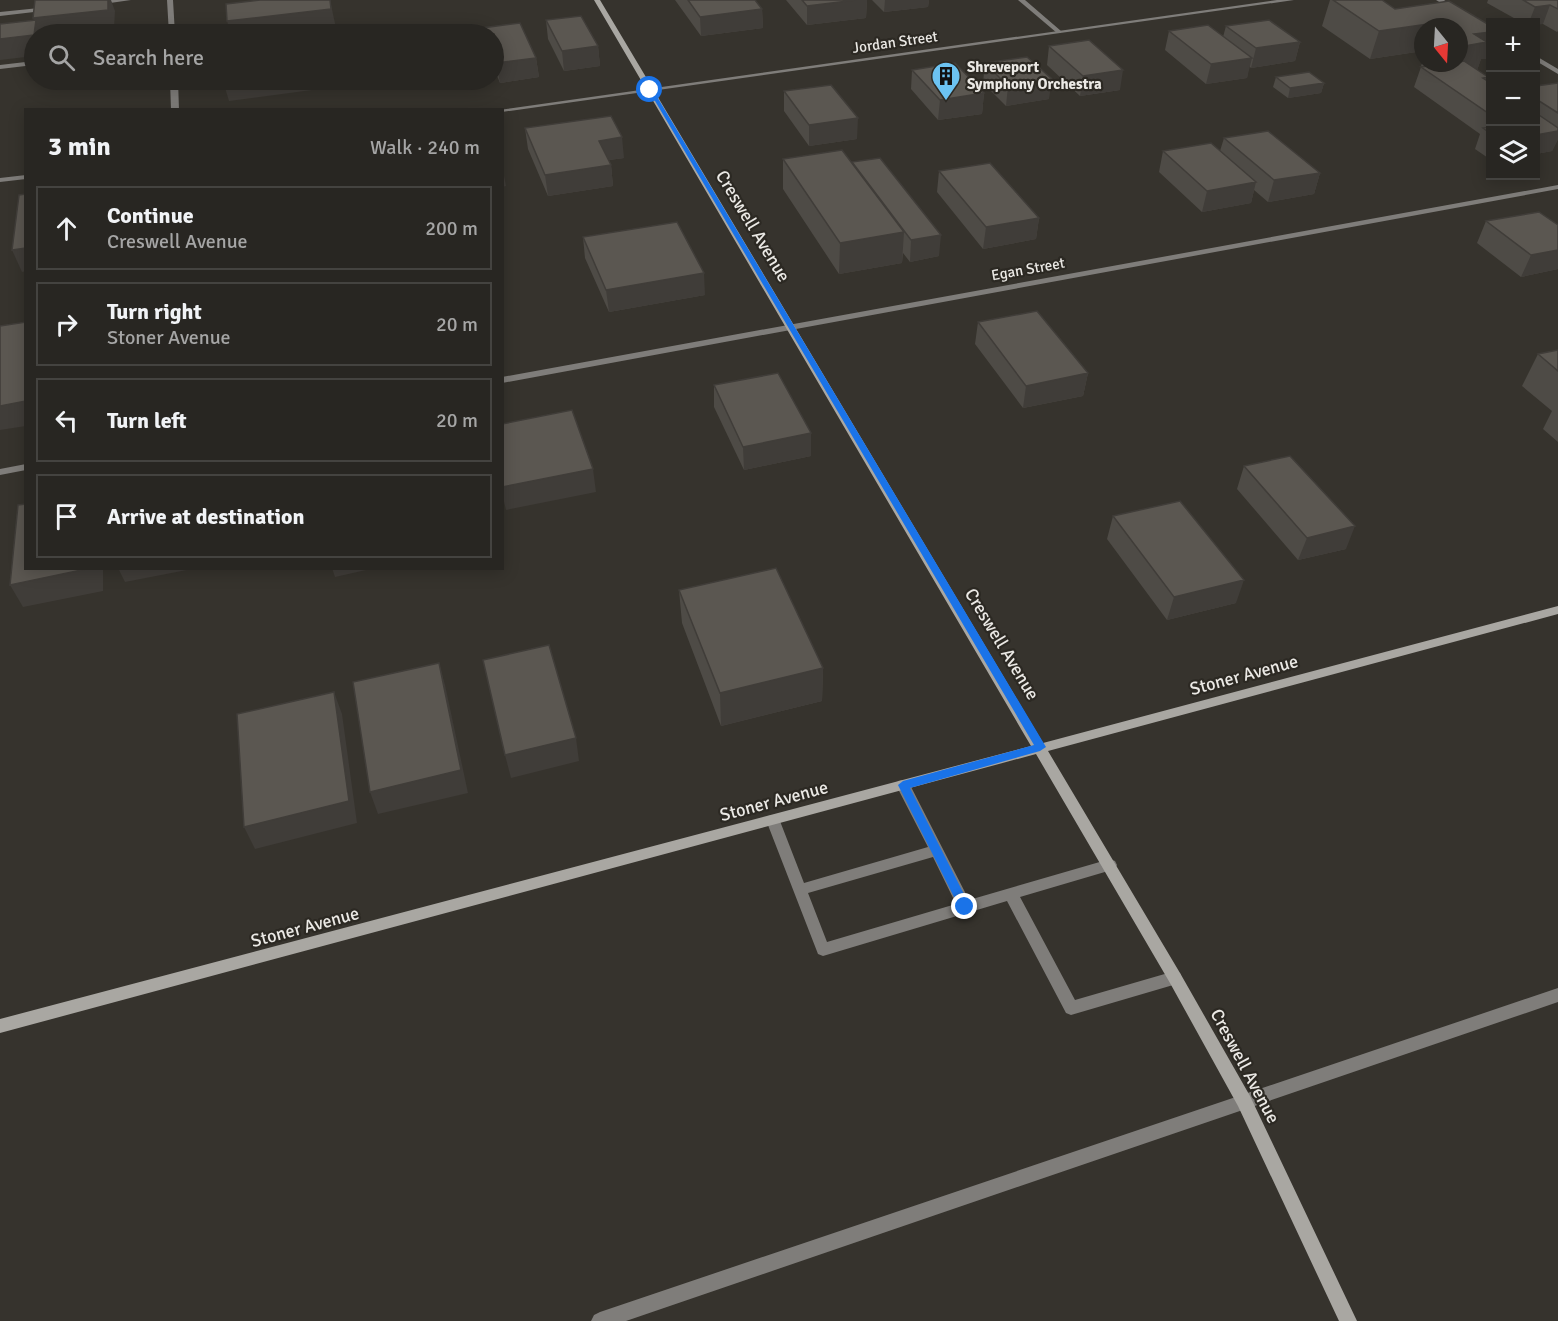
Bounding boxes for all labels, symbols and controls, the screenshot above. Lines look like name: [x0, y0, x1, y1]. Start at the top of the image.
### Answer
north arrow: [1414, 18, 1468, 72]
map controls: [1486, 18, 1540, 180]
button: +: [1486, 18, 1540, 72]
search box: [24, 24, 504, 90]
street label: Jordan Street: [851, 27, 939, 57]
icon: search: [45, 41, 78, 74]
text: Search here: [93, 44, 204, 71]
place label: Shreveport Symphony Orchestra: [967, 58, 1102, 93]
building icon: Shreveport Symphony Orchestra: [930, 60, 962, 102]
button: −: [1486, 72, 1540, 126]
route start: [636, 76, 662, 102]
button: layers: [1486, 126, 1540, 180]
text: 3 min: [48, 131, 111, 163]
text: Walk · 240 m: [370, 135, 480, 160]
street label: Creswell Avenue: [711, 166, 795, 286]
text: Continue: [107, 202, 194, 229]
icon: ahead: [50, 212, 83, 245]
text: 200 m: [425, 216, 478, 241]
text: Creswell Avenue: [107, 229, 248, 254]
street label: Egan Street: [990, 254, 1066, 284]
text: Turn right: [107, 298, 202, 325]
icon: right: [50, 308, 83, 341]
text: 20 m: [436, 312, 478, 337]
text: Stoner Avenue: [107, 325, 231, 350]
icon: left: [50, 404, 83, 437]
text: Turn left: [107, 407, 187, 434]
text: 20 m: [436, 408, 478, 433]
icon: arrive: [50, 500, 83, 533]
text: Arrive at destination: [107, 503, 304, 530]
street label: Creswell Avenue: [960, 584, 1044, 704]
street label: Stoner Avenue: [1187, 650, 1301, 700]
street label: Stoner Avenue: [717, 776, 831, 826]
route end: [951, 893, 977, 919]
street label: Stoner Avenue: [248, 902, 362, 952]
street label: Creswell Avenue: [1206, 1005, 1284, 1127]

